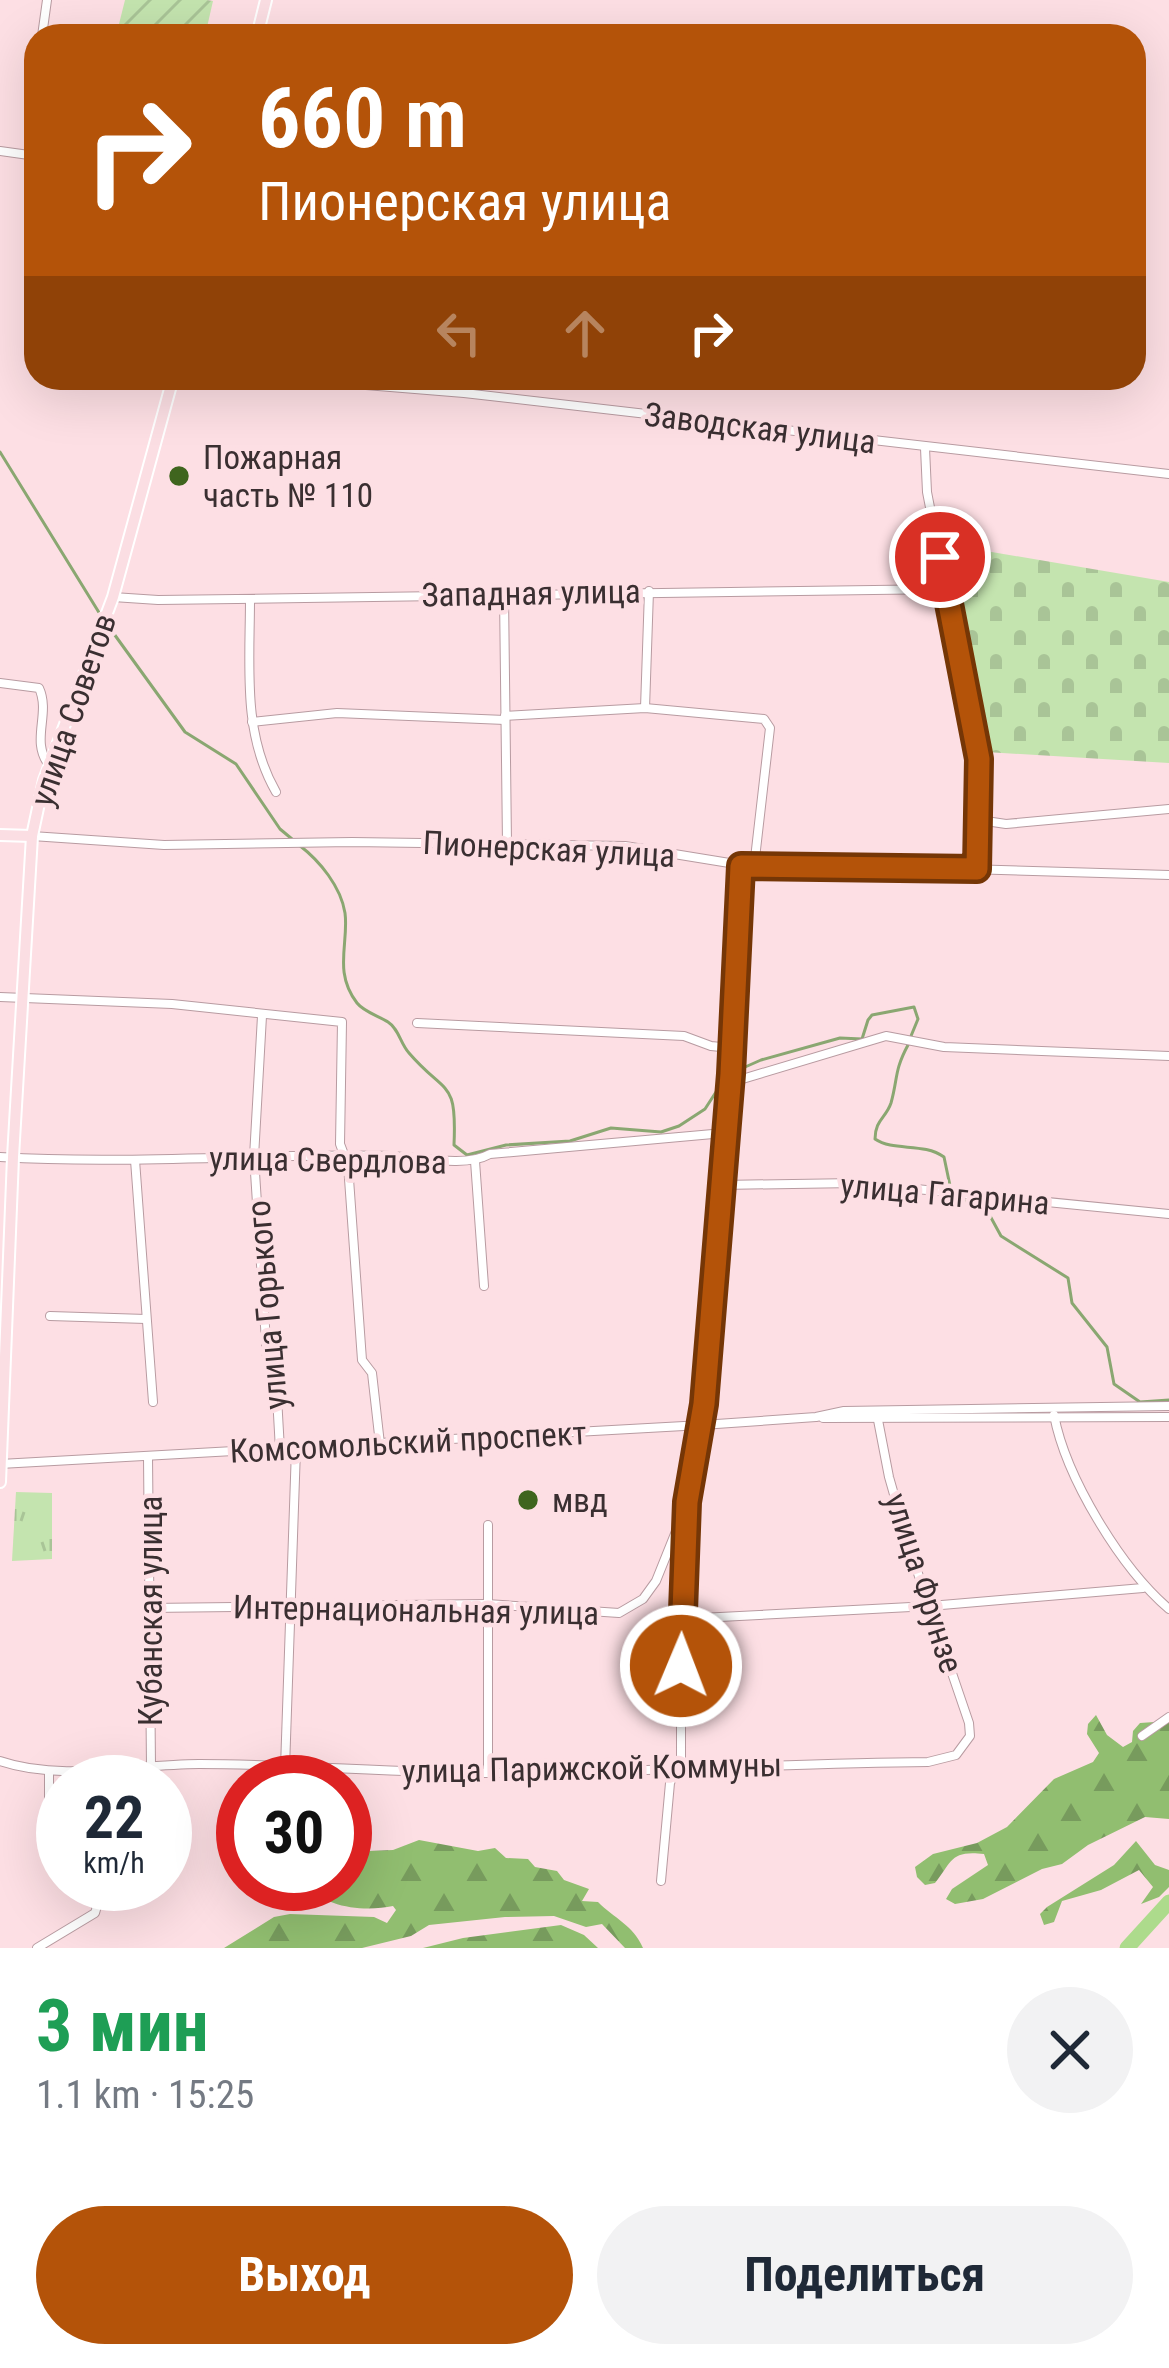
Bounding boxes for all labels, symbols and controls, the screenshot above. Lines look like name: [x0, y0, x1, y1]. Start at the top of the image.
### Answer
text: 660 m: [258, 69, 467, 168]
icon: right: [60, 72, 216, 228]
text: Пионерская улица: [258, 170, 671, 233]
icon: left: [426, 300, 492, 366]
icon: ahead: [552, 300, 618, 366]
icon: right: [678, 300, 744, 366]
street label: Заводская улица: [642, 394, 878, 462]
place label: Пожарная часть № 110: [203, 438, 373, 515]
marker: Пожарная часть № 110: [166, 463, 192, 489]
pin: [889, 506, 991, 608]
icon: arrive: [907, 524, 973, 590]
street label: Западная улица: [421, 572, 641, 614]
street label: улица Советов: [22, 609, 124, 811]
street label: Пионерская улица: [422, 823, 676, 875]
street label: улица Свердлова: [209, 1138, 447, 1182]
street label: улица Гагарина: [839, 1165, 1051, 1223]
street label: улица Горького: [238, 1199, 296, 1411]
street label: Комсомольский проспект: [229, 1413, 587, 1471]
place label: мвд: [552, 1481, 608, 1520]
marker: мвд: [515, 1487, 541, 1513]
street label: улица Фрунзе: [877, 1488, 971, 1678]
street label: Кубанская улица: [131, 1496, 170, 1726]
street label: Интернациональная улица: [233, 1587, 599, 1633]
position arrow: [618, 1603, 744, 1729]
street label: улица Парижской Коммуны: [402, 1745, 782, 1791]
speed limit sign: 30: [216, 1755, 372, 1911]
text: 22: [84, 1782, 144, 1853]
text: km/h: [83, 1845, 145, 1880]
text: 3 мин: [36, 1984, 209, 2069]
button: close: [1007, 1987, 1133, 2113]
text: 1.1 km · 15:25: [36, 2072, 254, 2118]
button: Выход: [36, 2206, 573, 2344]
button: Поделиться: [597, 2206, 1133, 2344]

